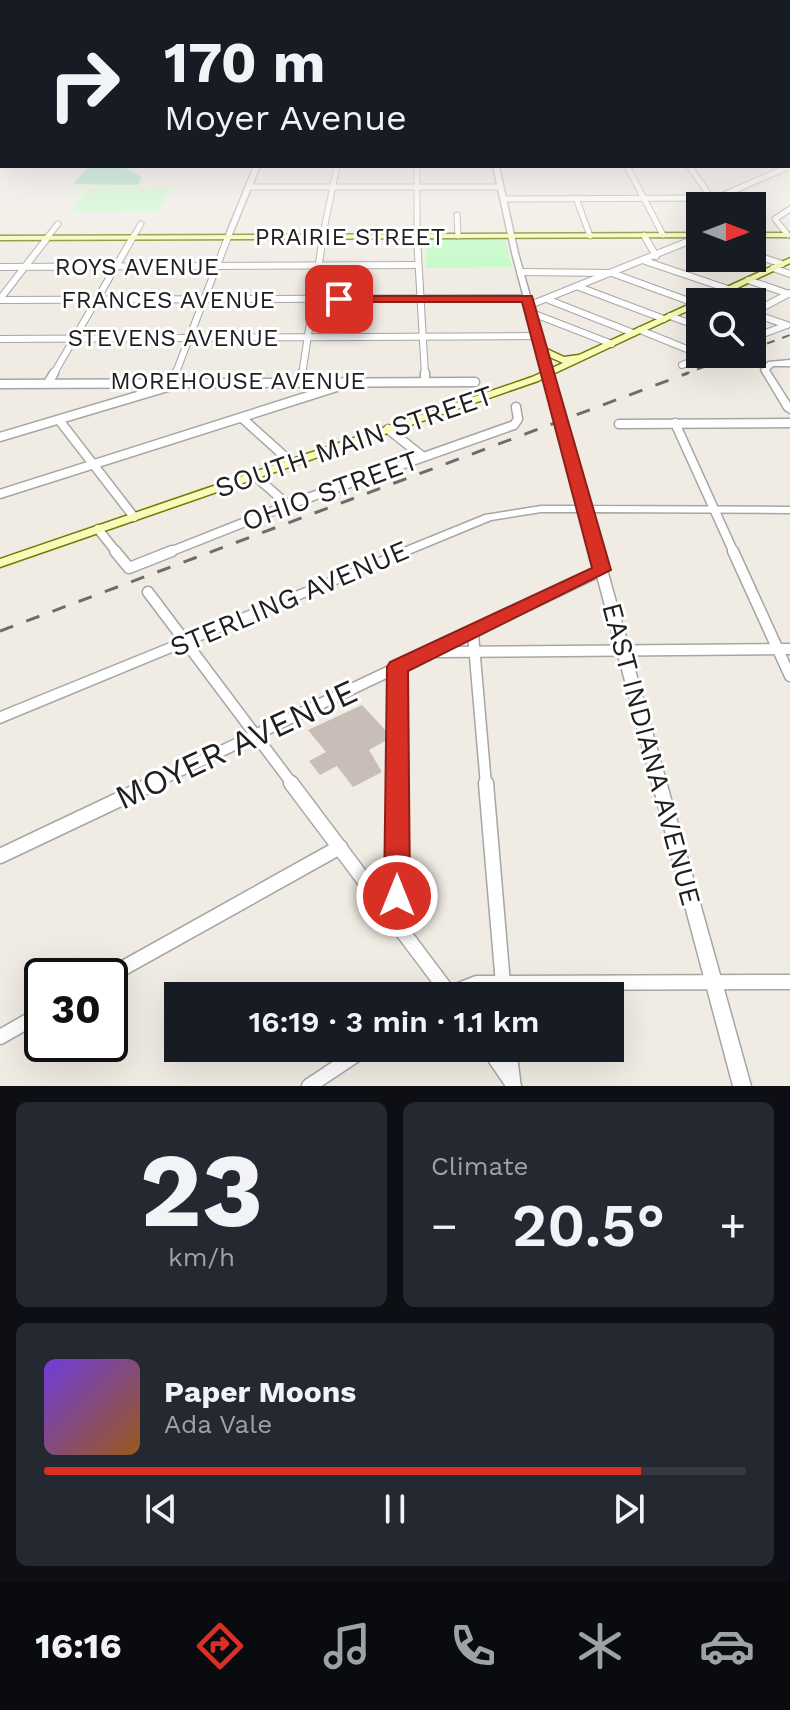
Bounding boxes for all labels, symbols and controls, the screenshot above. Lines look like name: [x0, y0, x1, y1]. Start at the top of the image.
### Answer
text: 170 m: [164, 30, 326, 96]
icon: right: [32, 32, 136, 136]
text: Moyer Avenue: [164, 97, 407, 139]
north arrow: [686, 192, 766, 272]
map controls: [686, 192, 766, 368]
street label: PRAIRIE STREET: [255, 223, 445, 251]
street label: ROYS AVENUE: [55, 253, 219, 281]
pin: [305, 265, 373, 333]
icon: arrive: [317, 277, 361, 321]
street label: FRANCES AVENUE: [61, 286, 275, 314]
button: search: [686, 288, 766, 368]
street label: STEVENS AVENUE: [68, 324, 278, 352]
street label: MOREHOUSE AVENUE: [110, 367, 366, 395]
street label: SOUTH MAIN STREET: [211, 378, 498, 505]
street label: OHIO STREET: [237, 443, 423, 538]
street label: STERLING AVENUE: [165, 533, 413, 664]
street label: EAST INDIANA AVENUE: [595, 599, 708, 909]
street label: MOYER AVENUE: [109, 671, 363, 817]
position arrow: [355, 854, 439, 938]
speed limit sign: 30: [24, 958, 128, 1062]
text: 16:19 · 3 min · 1.1 km: [249, 1004, 539, 1039]
text: 23: [140, 1129, 263, 1251]
text: Climate: [431, 1151, 529, 1181]
text: 20.5°: [512, 1190, 665, 1261]
text: −: [431, 1200, 458, 1252]
text: +: [719, 1200, 746, 1252]
text: km/h: [168, 1242, 235, 1272]
text: Paper Moons: [164, 1374, 356, 1409]
text: Ada Vale: [164, 1409, 272, 1439]
icon: previous: [139, 1487, 183, 1531]
icon: pause: [373, 1487, 417, 1531]
icon: next: [607, 1487, 651, 1531]
icon: directions: [192, 1618, 248, 1674]
icon: music: [319, 1618, 375, 1674]
icon: phone: [445, 1618, 501, 1674]
icon: climate: [572, 1618, 628, 1674]
icon: car: [699, 1618, 755, 1674]
text: 16:16: [35, 1625, 122, 1667]

